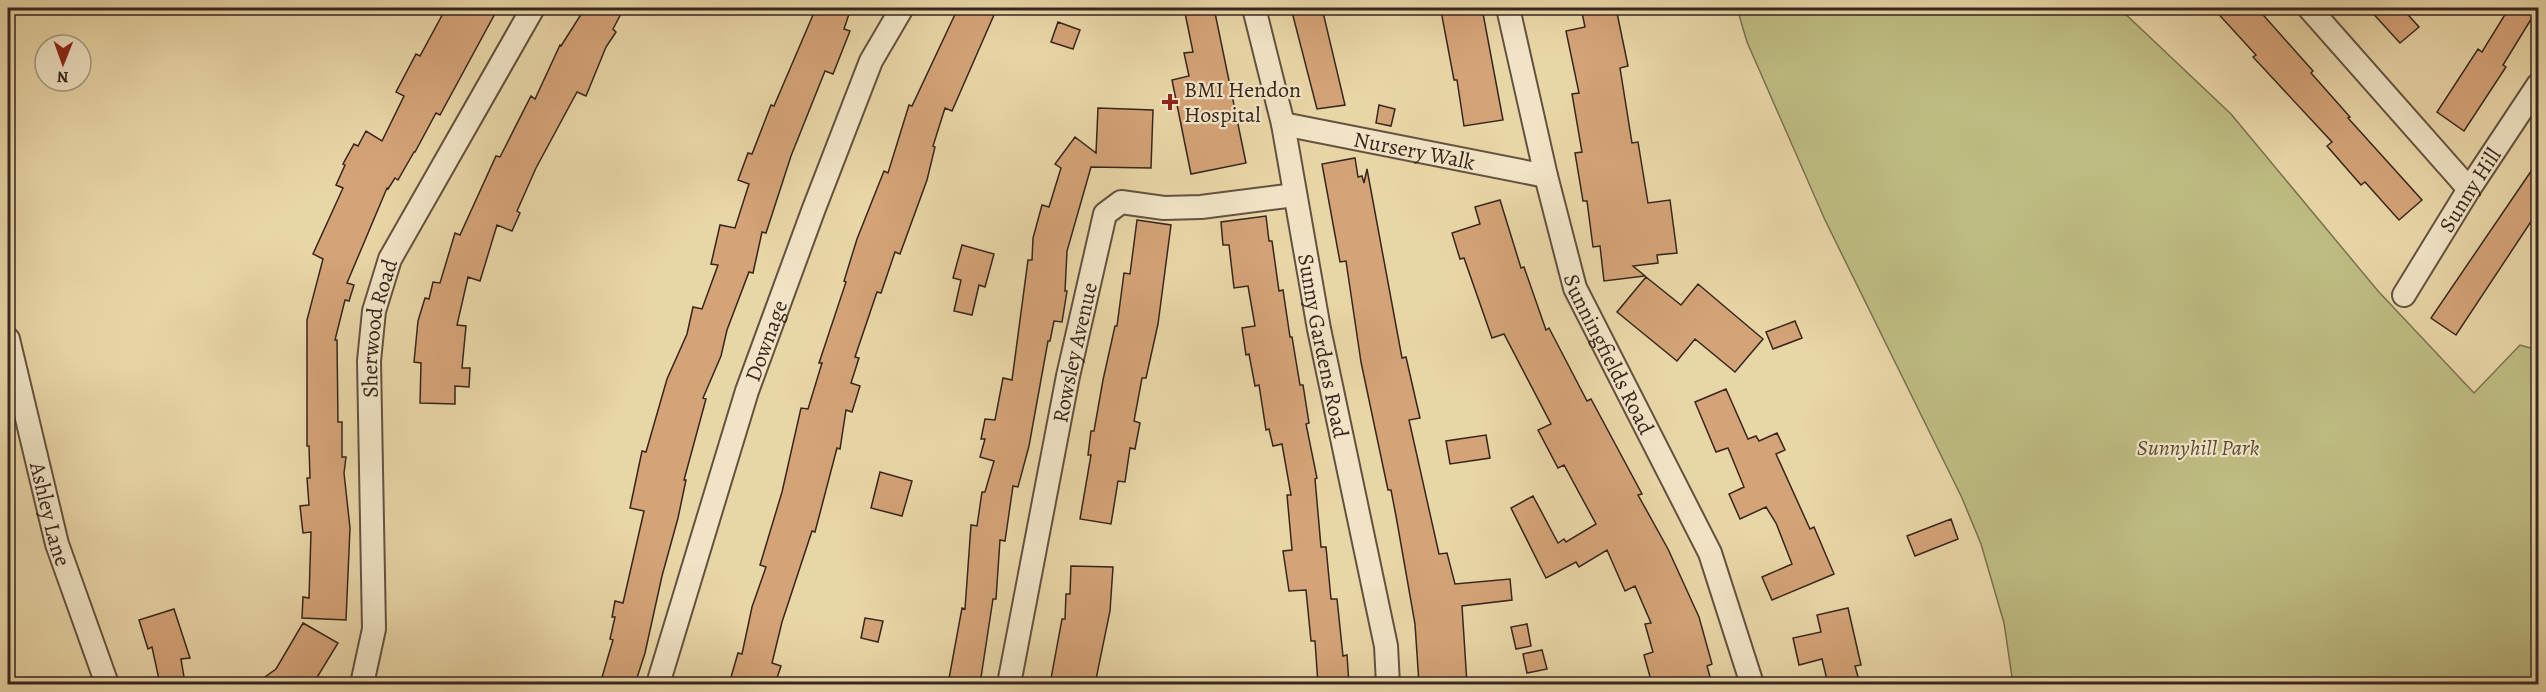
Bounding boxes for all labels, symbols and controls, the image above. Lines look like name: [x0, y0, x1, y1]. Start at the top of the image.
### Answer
north arrow: [33, 33, 93, 93]
text: N: [56, 66, 69, 88]
place label: BMI Hendon Hospital: [1184, 75, 1301, 130]
marker: BMI Hendon Hospital: [1161, 93, 1179, 111]
street label: Nursery Walk: [1351, 124, 1478, 178]
street label: Sunny Hill: [2432, 142, 2508, 238]
street label: Sunny Gardens Road: [1290, 251, 1356, 441]
street label: Sherwood Road: [355, 255, 405, 398]
street label: Sunningfields Road: [1556, 271, 1661, 440]
street label: Rowsley Avenue: [1045, 280, 1105, 425]
street label: Downage: [738, 296, 795, 386]
park label: Sunnyhill Park: [2137, 433, 2259, 463]
street label: Ashley Lane: [22, 458, 78, 570]

